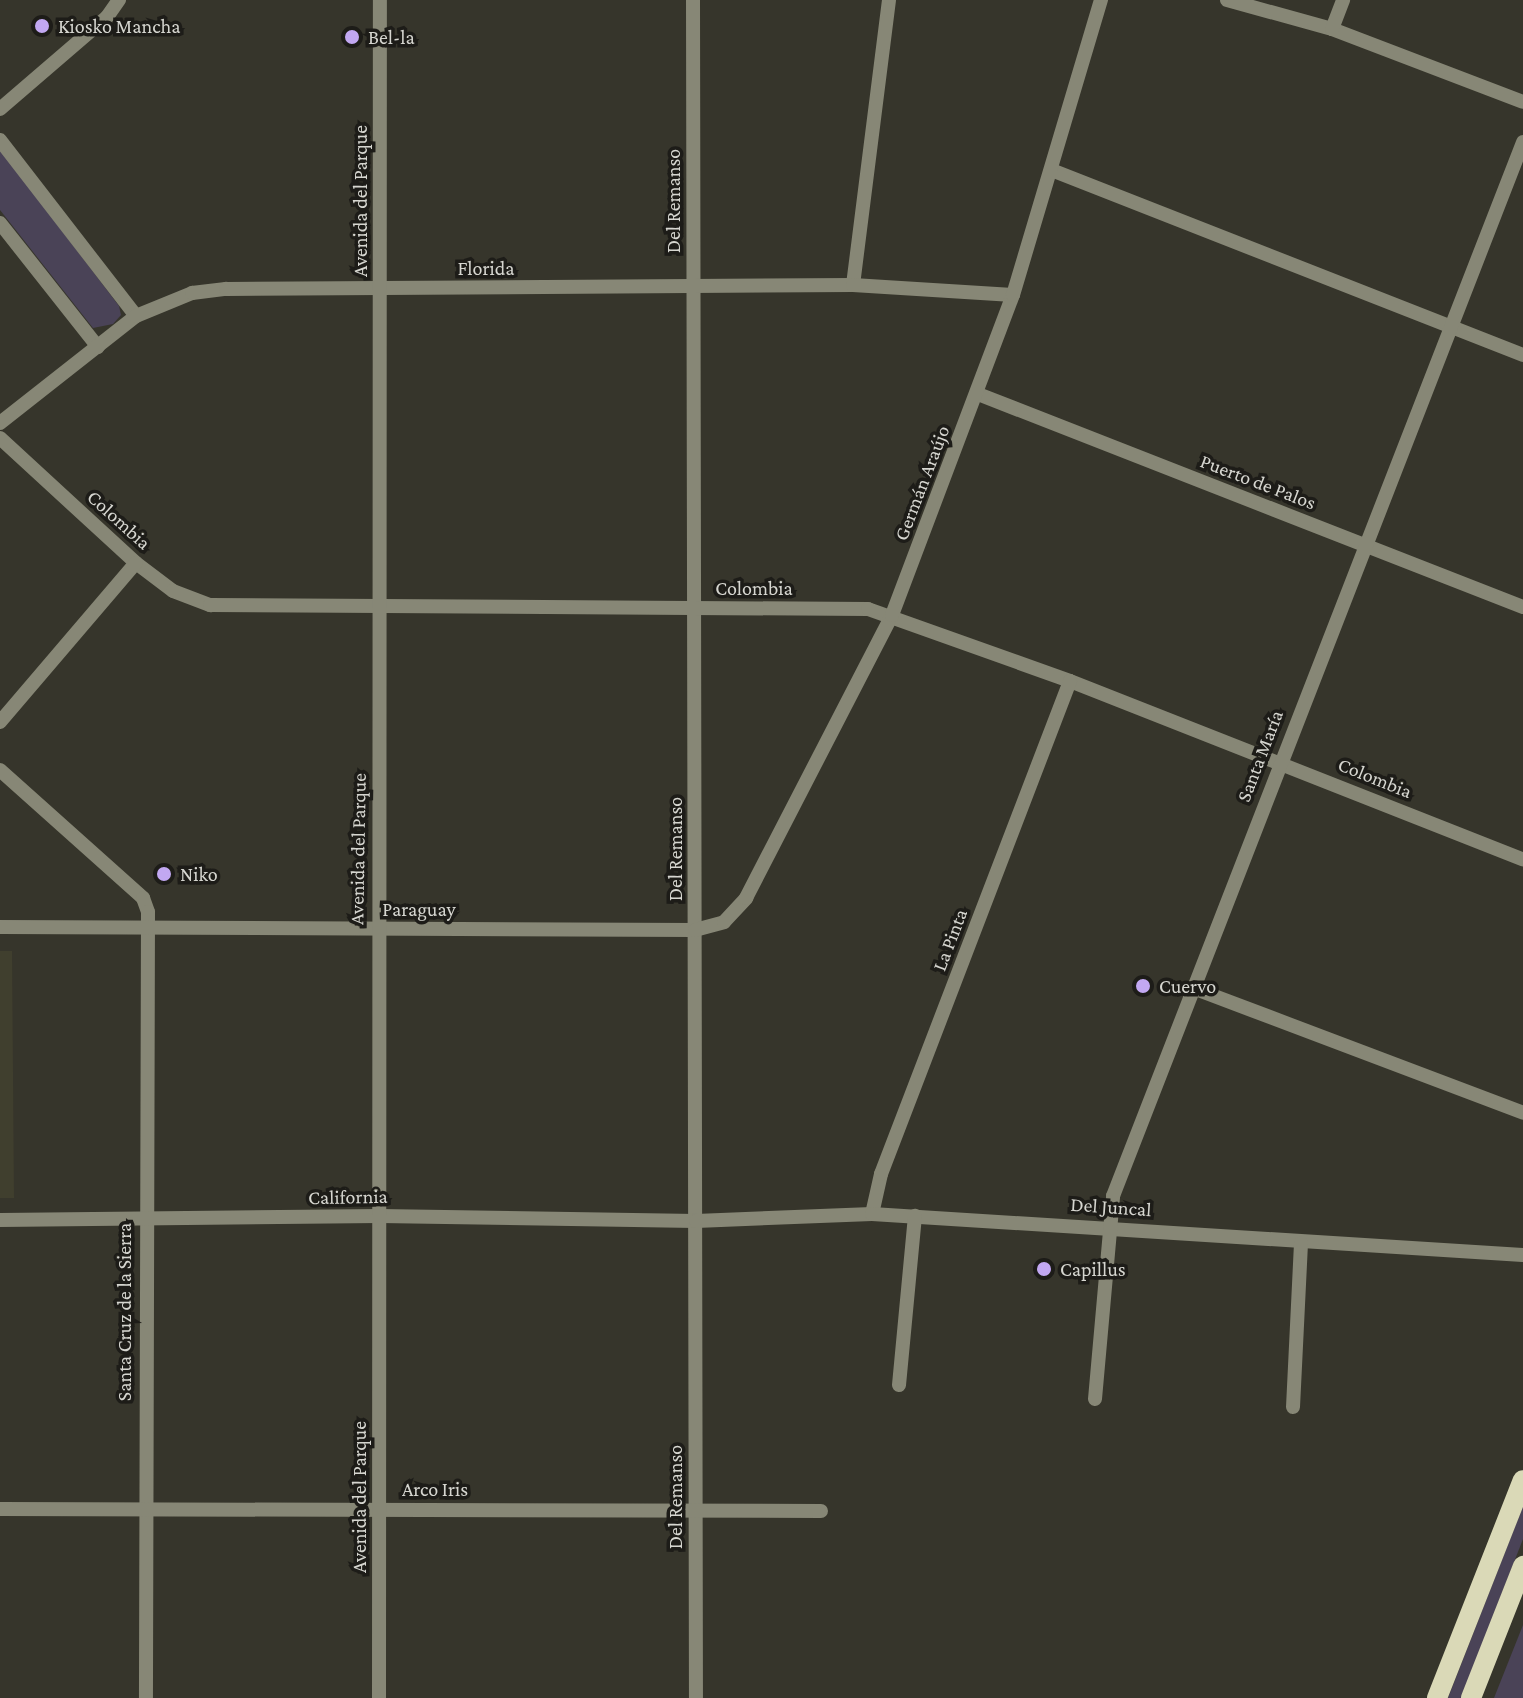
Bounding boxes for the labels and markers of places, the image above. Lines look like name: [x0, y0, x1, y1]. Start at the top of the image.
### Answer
place label: Kiosko Mancha: [58, 14, 180, 38]
marker: Kiosko Mancha: [33, 17, 51, 35]
place label: Bel-la: [368, 25, 415, 49]
marker: Bel-la: [343, 28, 361, 46]
place label: Niko: [180, 862, 218, 886]
marker: Niko: [155, 865, 173, 883]
place label: Cuervo: [1159, 974, 1216, 998]
marker: Cuervo: [1134, 977, 1152, 995]
place label: Capillus: [1060, 1257, 1126, 1281]
marker: Capillus: [1035, 1260, 1053, 1278]

